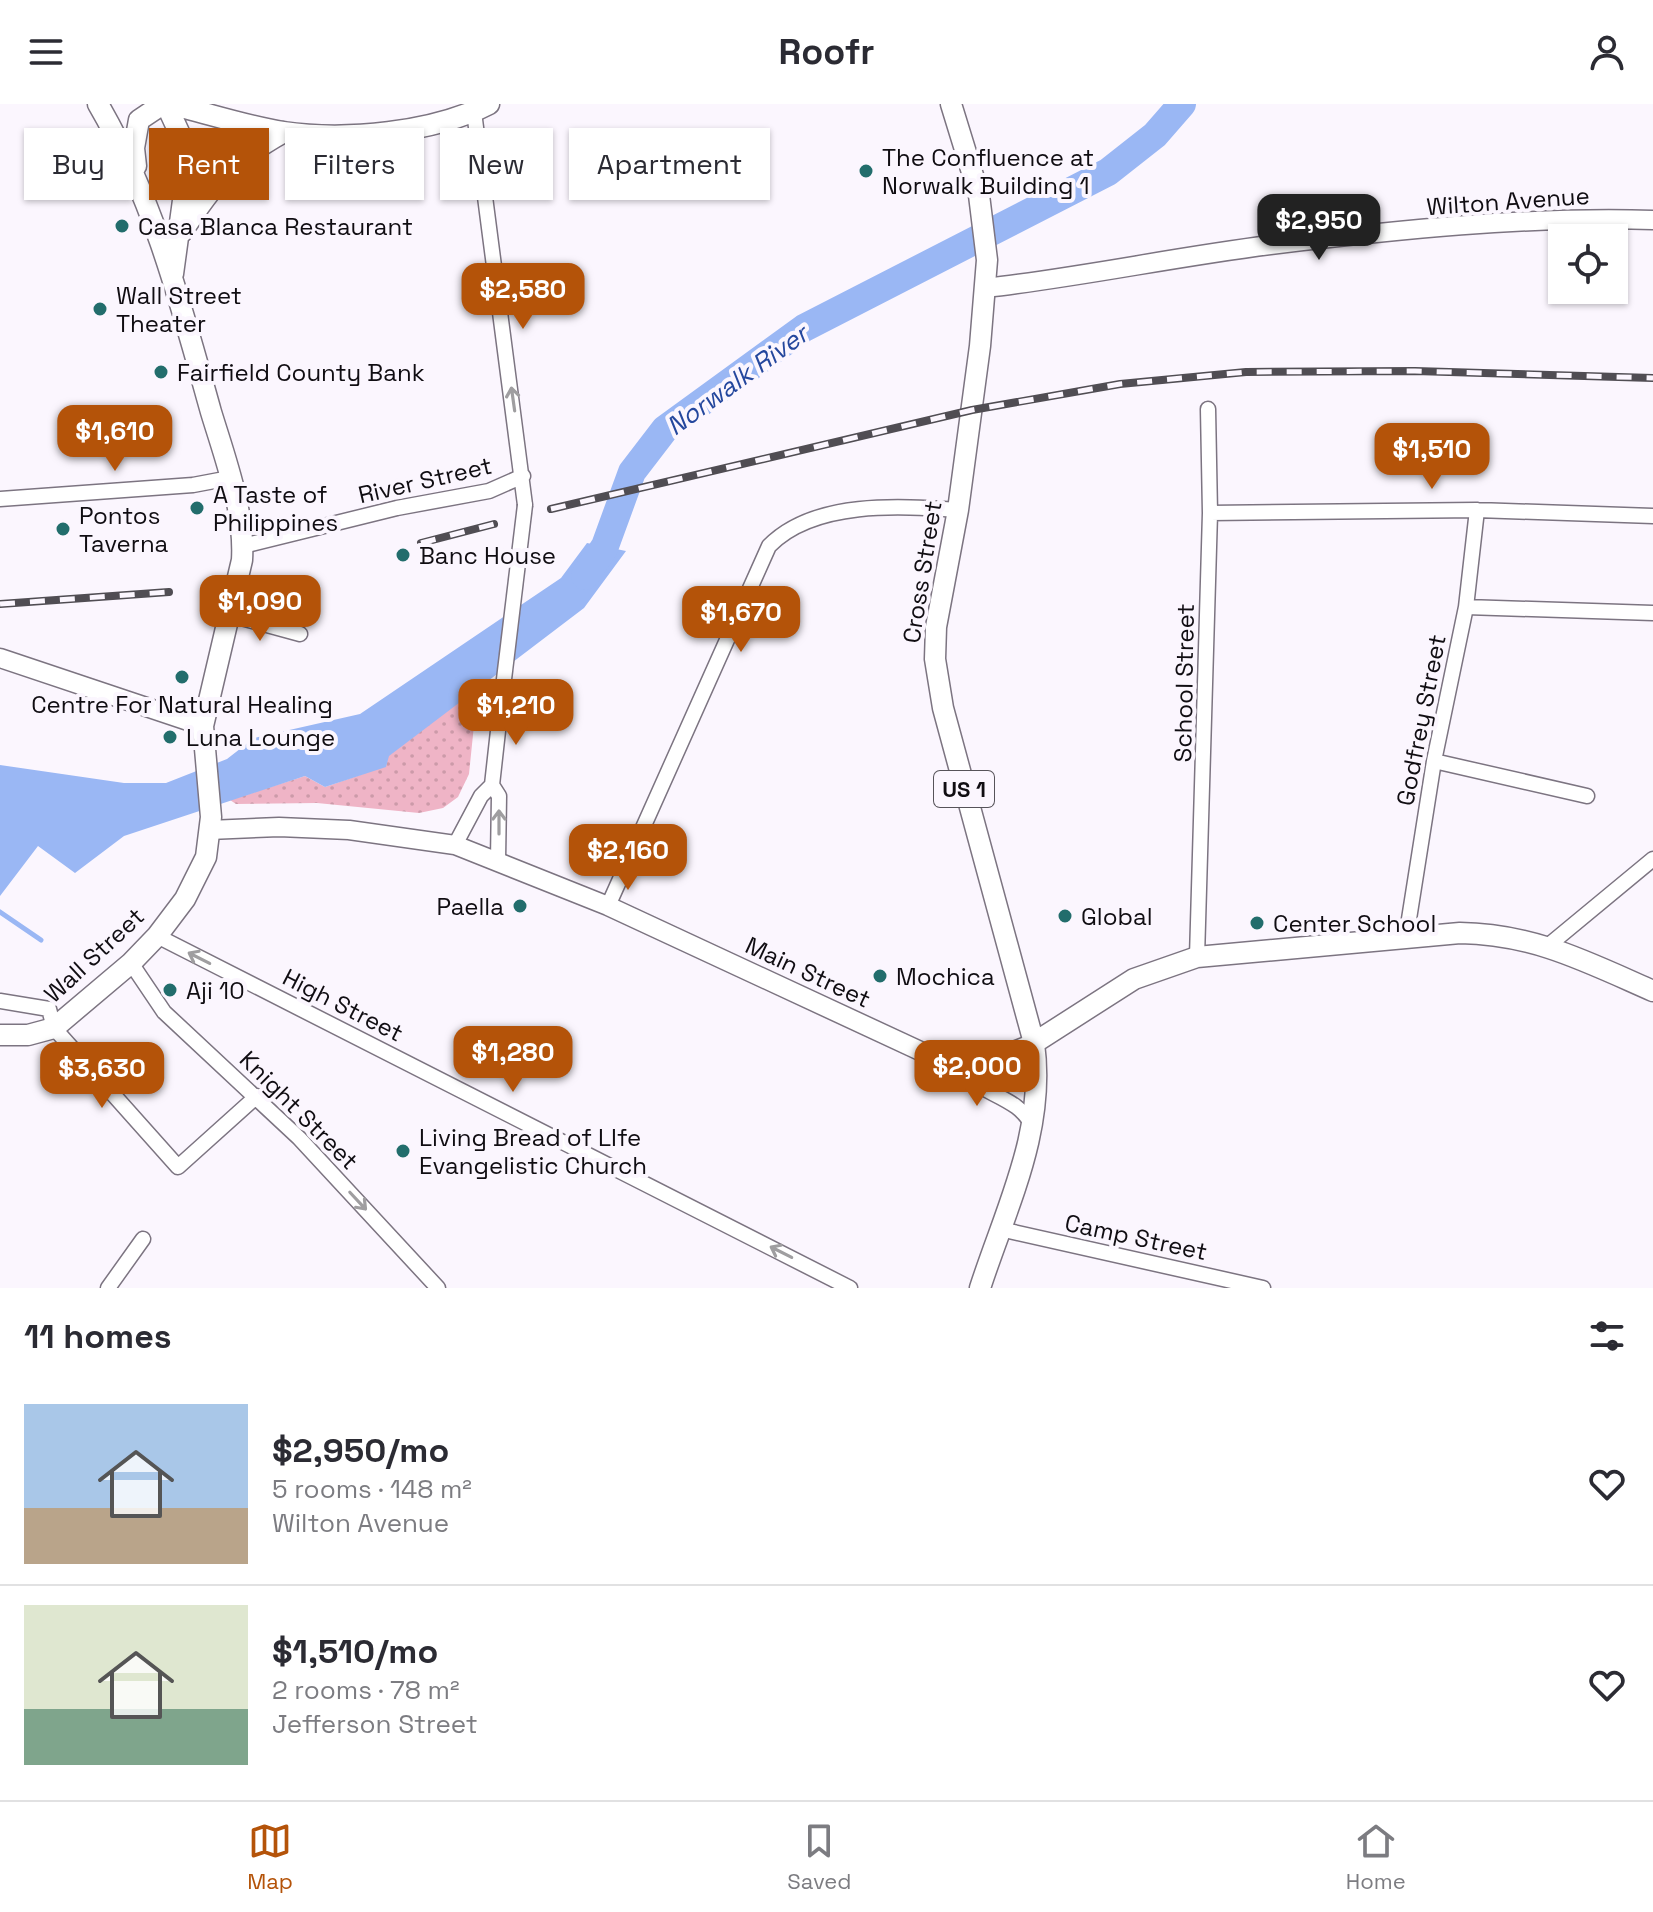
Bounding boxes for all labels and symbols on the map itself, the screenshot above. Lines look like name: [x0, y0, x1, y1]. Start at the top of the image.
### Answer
place label: The Confluence at Norwalk Building 1: [882, 142, 1094, 201]
marker: The Confluence at Norwalk Building 1: [857, 162, 875, 180]
street label: Wilton Avenue: [1425, 180, 1591, 222]
pin: $2,950: [1254, 194, 1384, 262]
place label: Casa Blanca Restaurant: [138, 211, 413, 242]
marker: Casa Blanca Restaurant: [113, 217, 131, 235]
pin: $2,580: [458, 263, 588, 331]
place label: Wall Street Theater: [116, 280, 242, 339]
marker: Wall Street Theater: [91, 300, 109, 318]
water label: Norwalk River: [659, 315, 817, 443]
place label: Fairfield County Bank: [177, 357, 425, 388]
marker: Fairfield County Bank: [152, 363, 170, 381]
one-way arrow: [505, 386, 520, 413]
pin: $1,610: [50, 405, 180, 473]
pin: $1,510: [1367, 423, 1497, 491]
street label: River Street: [355, 450, 495, 510]
place label: A Taste of Philippines: [213, 479, 338, 538]
marker: A Taste of Philippines: [188, 499, 206, 517]
street label: Cross Street: [895, 499, 949, 645]
place label: Pontos Taverna: [79, 500, 169, 559]
marker: Pontos Taverna: [54, 520, 72, 538]
place label: Banc House: [419, 540, 556, 571]
marker: Banc House: [394, 546, 412, 564]
pin: $1,090: [195, 575, 325, 643]
pin: $1,670: [676, 586, 806, 654]
street label: School Street: [1167, 603, 1201, 763]
street label: Godfrey Street: [1389, 632, 1453, 808]
marker: Centre For Natural Healing: [173, 668, 191, 686]
pin: $1,210: [451, 679, 581, 747]
place label: Centre For Natural Healing: [31, 689, 333, 720]
place label: Luna Lounge: [186, 722, 335, 753]
marker: Luna Lounge: [161, 728, 179, 746]
road number: US 1: [934, 771, 994, 807]
one-way arrow: [491, 809, 507, 836]
pin: $2,160: [563, 824, 693, 892]
place label: Paella: [437, 891, 504, 922]
marker: Paella: [511, 897, 529, 915]
street label: Wall Street: [37, 901, 151, 1009]
place label: Global: [1081, 901, 1153, 932]
marker: Global: [1056, 907, 1074, 925]
place label: Center School: [1273, 908, 1436, 939]
marker: Center School: [1248, 914, 1266, 932]
street label: Main Street: [740, 929, 876, 1015]
one-way arrow: [188, 949, 212, 965]
street label: High Street: [277, 961, 409, 1049]
place label: Mochica: [896, 961, 995, 992]
marker: Mochica: [871, 967, 889, 985]
place label: Aji 10: [186, 975, 245, 1006]
marker: Aji 10: [161, 981, 179, 999]
pin: $1,280: [448, 1026, 578, 1094]
pin: $2,000: [912, 1040, 1042, 1108]
pin: $3,630: [37, 1042, 167, 1110]
street label: Knight Street: [233, 1044, 365, 1176]
place label: Living Bread of LIfe Evangelistic Church: [419, 1122, 647, 1181]
marker: Living Bread of LIfe Evangelistic Church: [394, 1142, 412, 1160]
one-way arrow: [348, 1191, 366, 1211]
street label: Camp Street: [1062, 1207, 1210, 1267]
one-way arrow: [770, 1244, 794, 1260]

